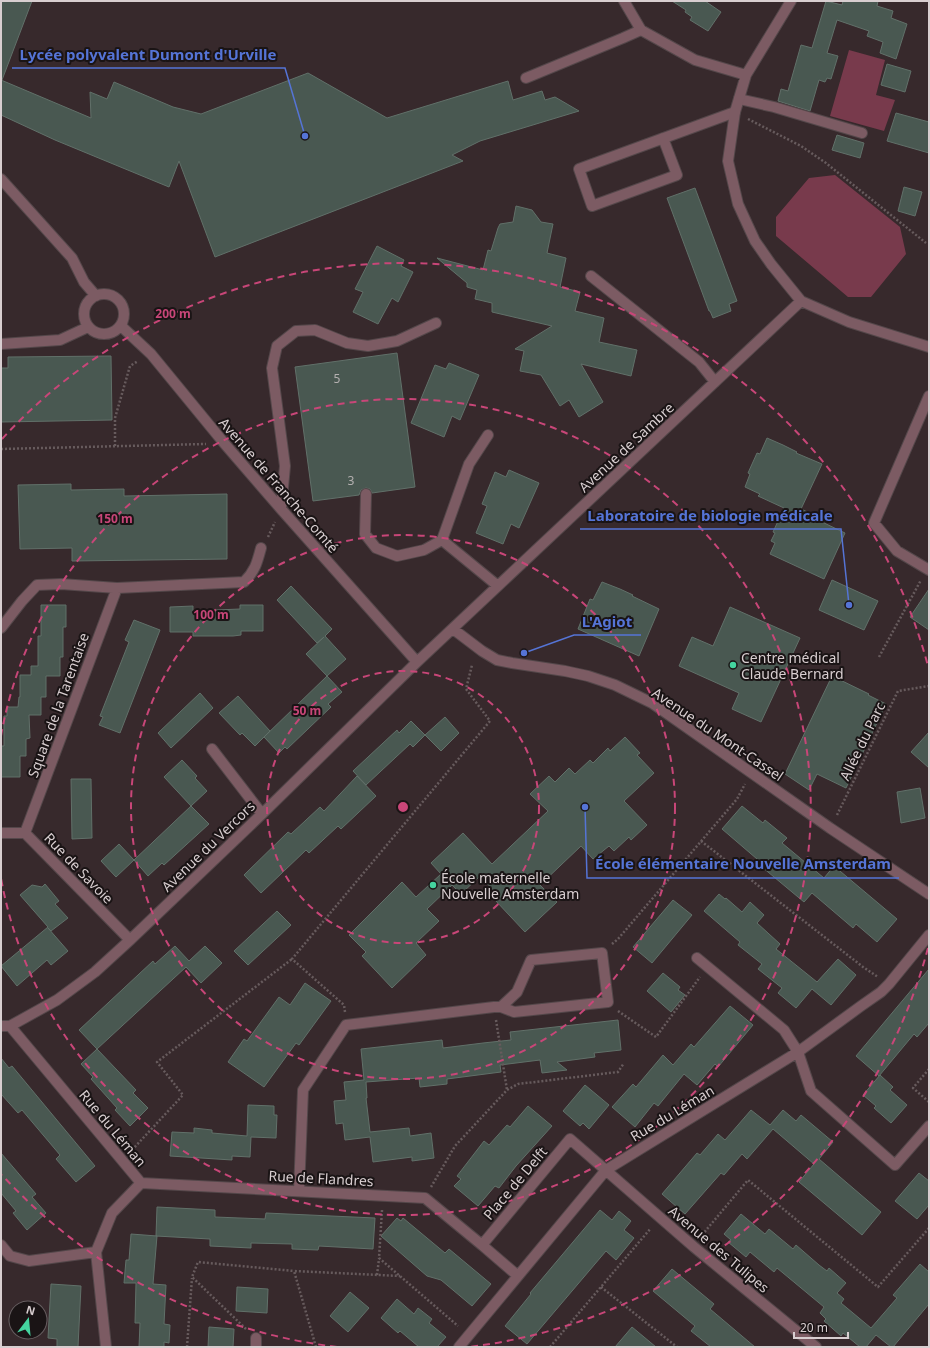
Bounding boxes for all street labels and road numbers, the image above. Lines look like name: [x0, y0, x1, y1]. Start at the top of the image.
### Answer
street label: Avenue de Sambre: [574, 398, 678, 496]
street label: Avenue de Franche-Comté: [215, 413, 343, 557]
street label: Square de la Tarentaise: [23, 630, 93, 780]
street label: Avenue du Mont-Cassel: [649, 683, 787, 785]
street label: Allée du Parc: [835, 698, 889, 783]
street label: Avenue du Vercors: [157, 796, 259, 896]
street label: Rue de Savoie: [40, 828, 118, 908]
street label: Rue du Léman: [627, 1080, 717, 1146]
street label: Rue du Léman: [75, 1086, 151, 1170]
street label: Place de Delft: [479, 1142, 551, 1224]
street label: Rue de Flandres: [268, 1166, 374, 1190]
street label: Avenue des Tulipes: [665, 1201, 774, 1297]

